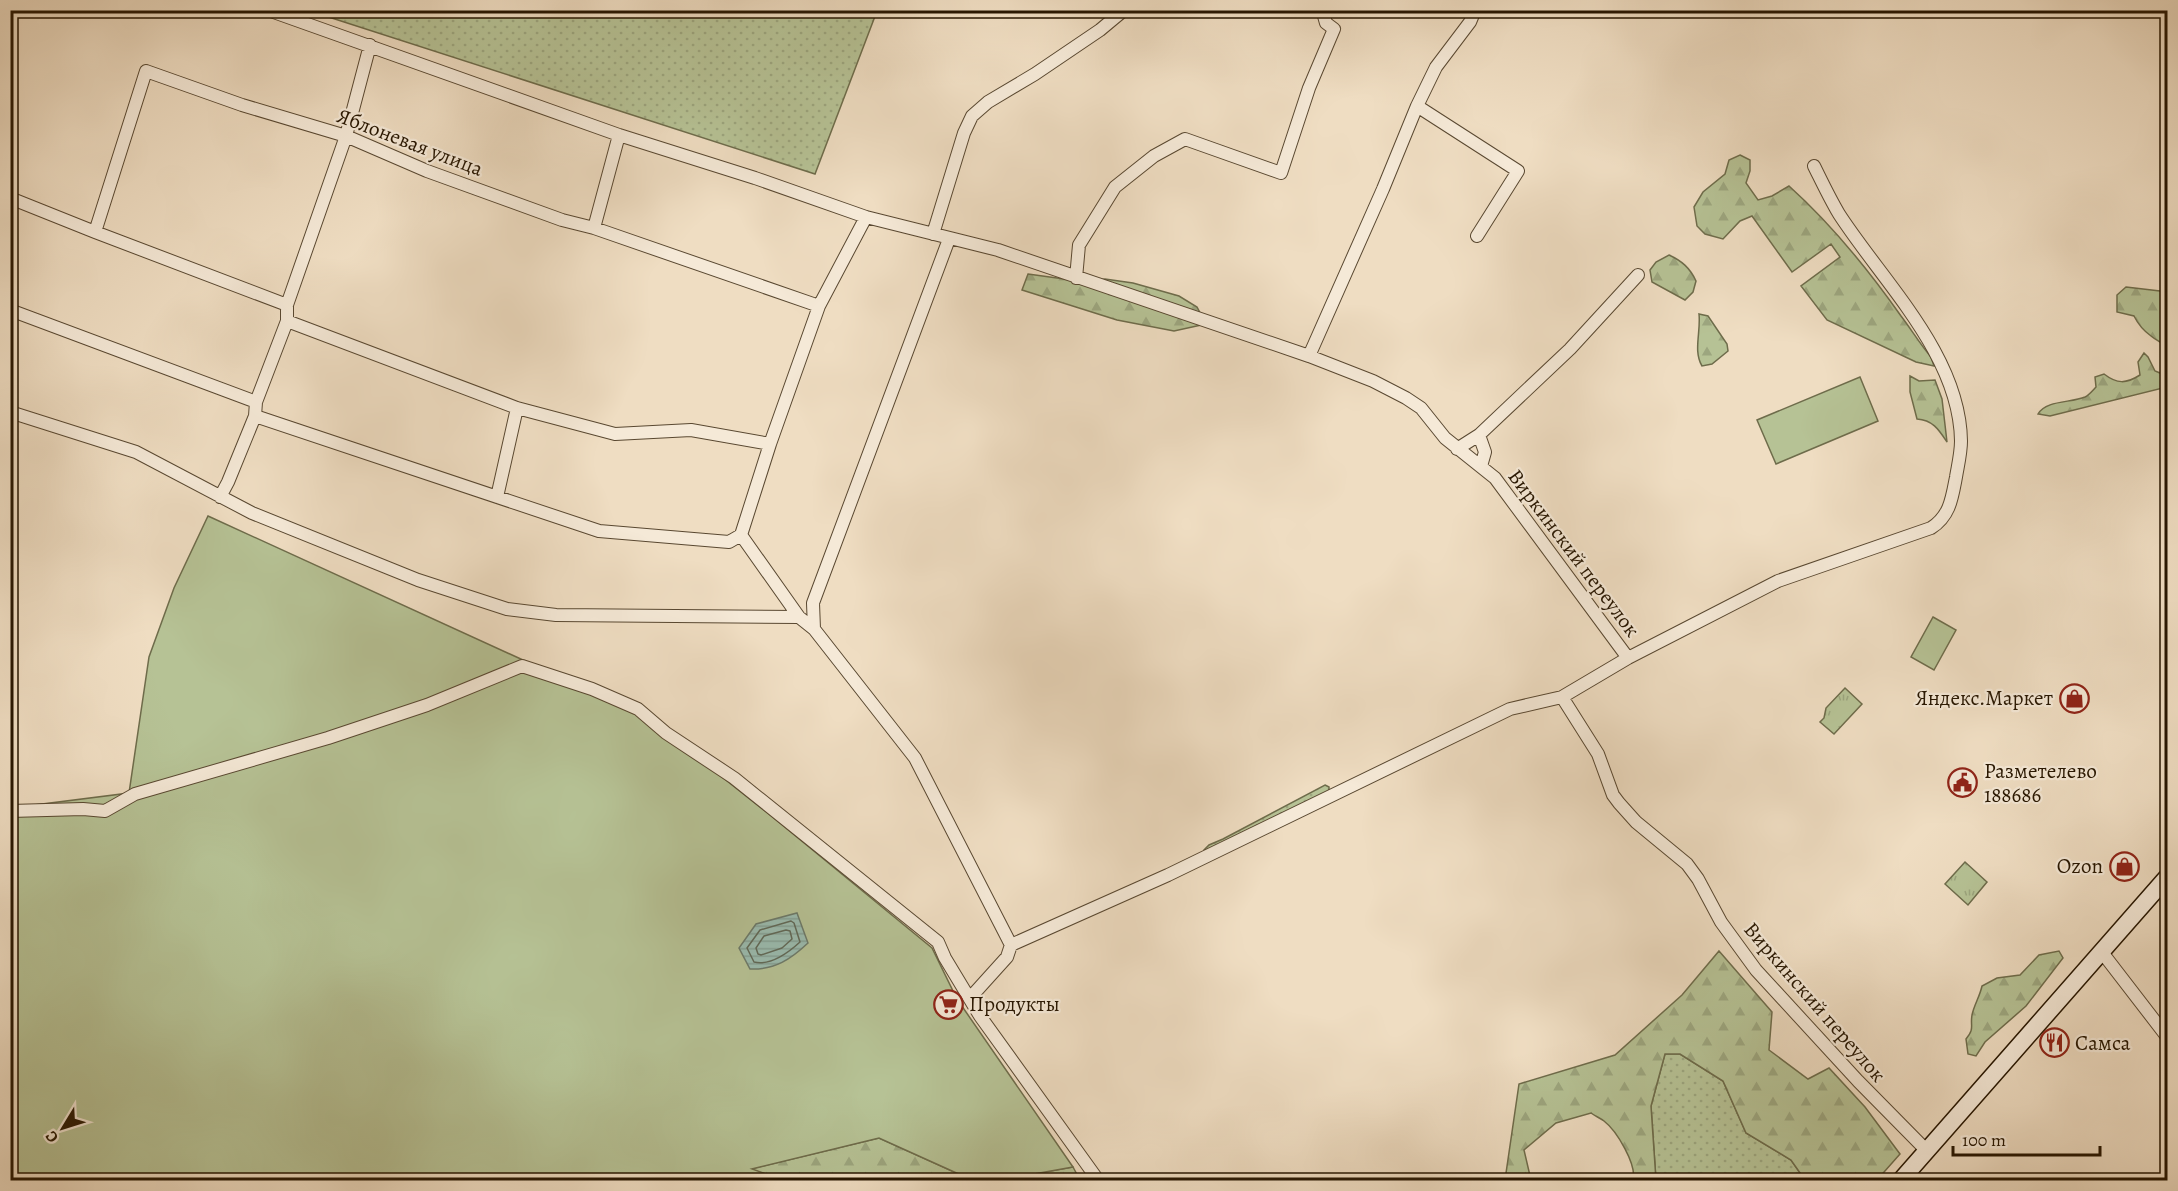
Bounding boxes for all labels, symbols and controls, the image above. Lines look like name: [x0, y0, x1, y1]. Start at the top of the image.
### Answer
street label: Яблоневая улица: [333, 101, 487, 183]
street label: Виркинский переулок: [1502, 463, 1646, 643]
shop icon: Яндекс.Маркет: [2058, 682, 2090, 714]
place label: Яндекс.Маркет: [1915, 684, 2053, 712]
place label: Разметелево 188686: [1984, 757, 2097, 809]
public building icon: Разметелево 188686: [1947, 767, 1979, 799]
shop icon: Ozon: [2108, 850, 2140, 882]
place label: Ozon: [2057, 852, 2103, 880]
street label: Виркинский переулок: [1738, 916, 1892, 1088]
supermarket icon: Продукты: [932, 988, 964, 1020]
place label: Продукты: [969, 990, 1060, 1018]
restaurant icon: Самса: [2038, 1027, 2070, 1059]
place label: Самса: [2075, 1029, 2131, 1057]
north arrow: [33, 1098, 93, 1158]
scale bar: [1953, 1119, 2100, 1157]
text: С: [40, 1126, 64, 1147]
text: 100 m: [1962, 1128, 2006, 1152]

